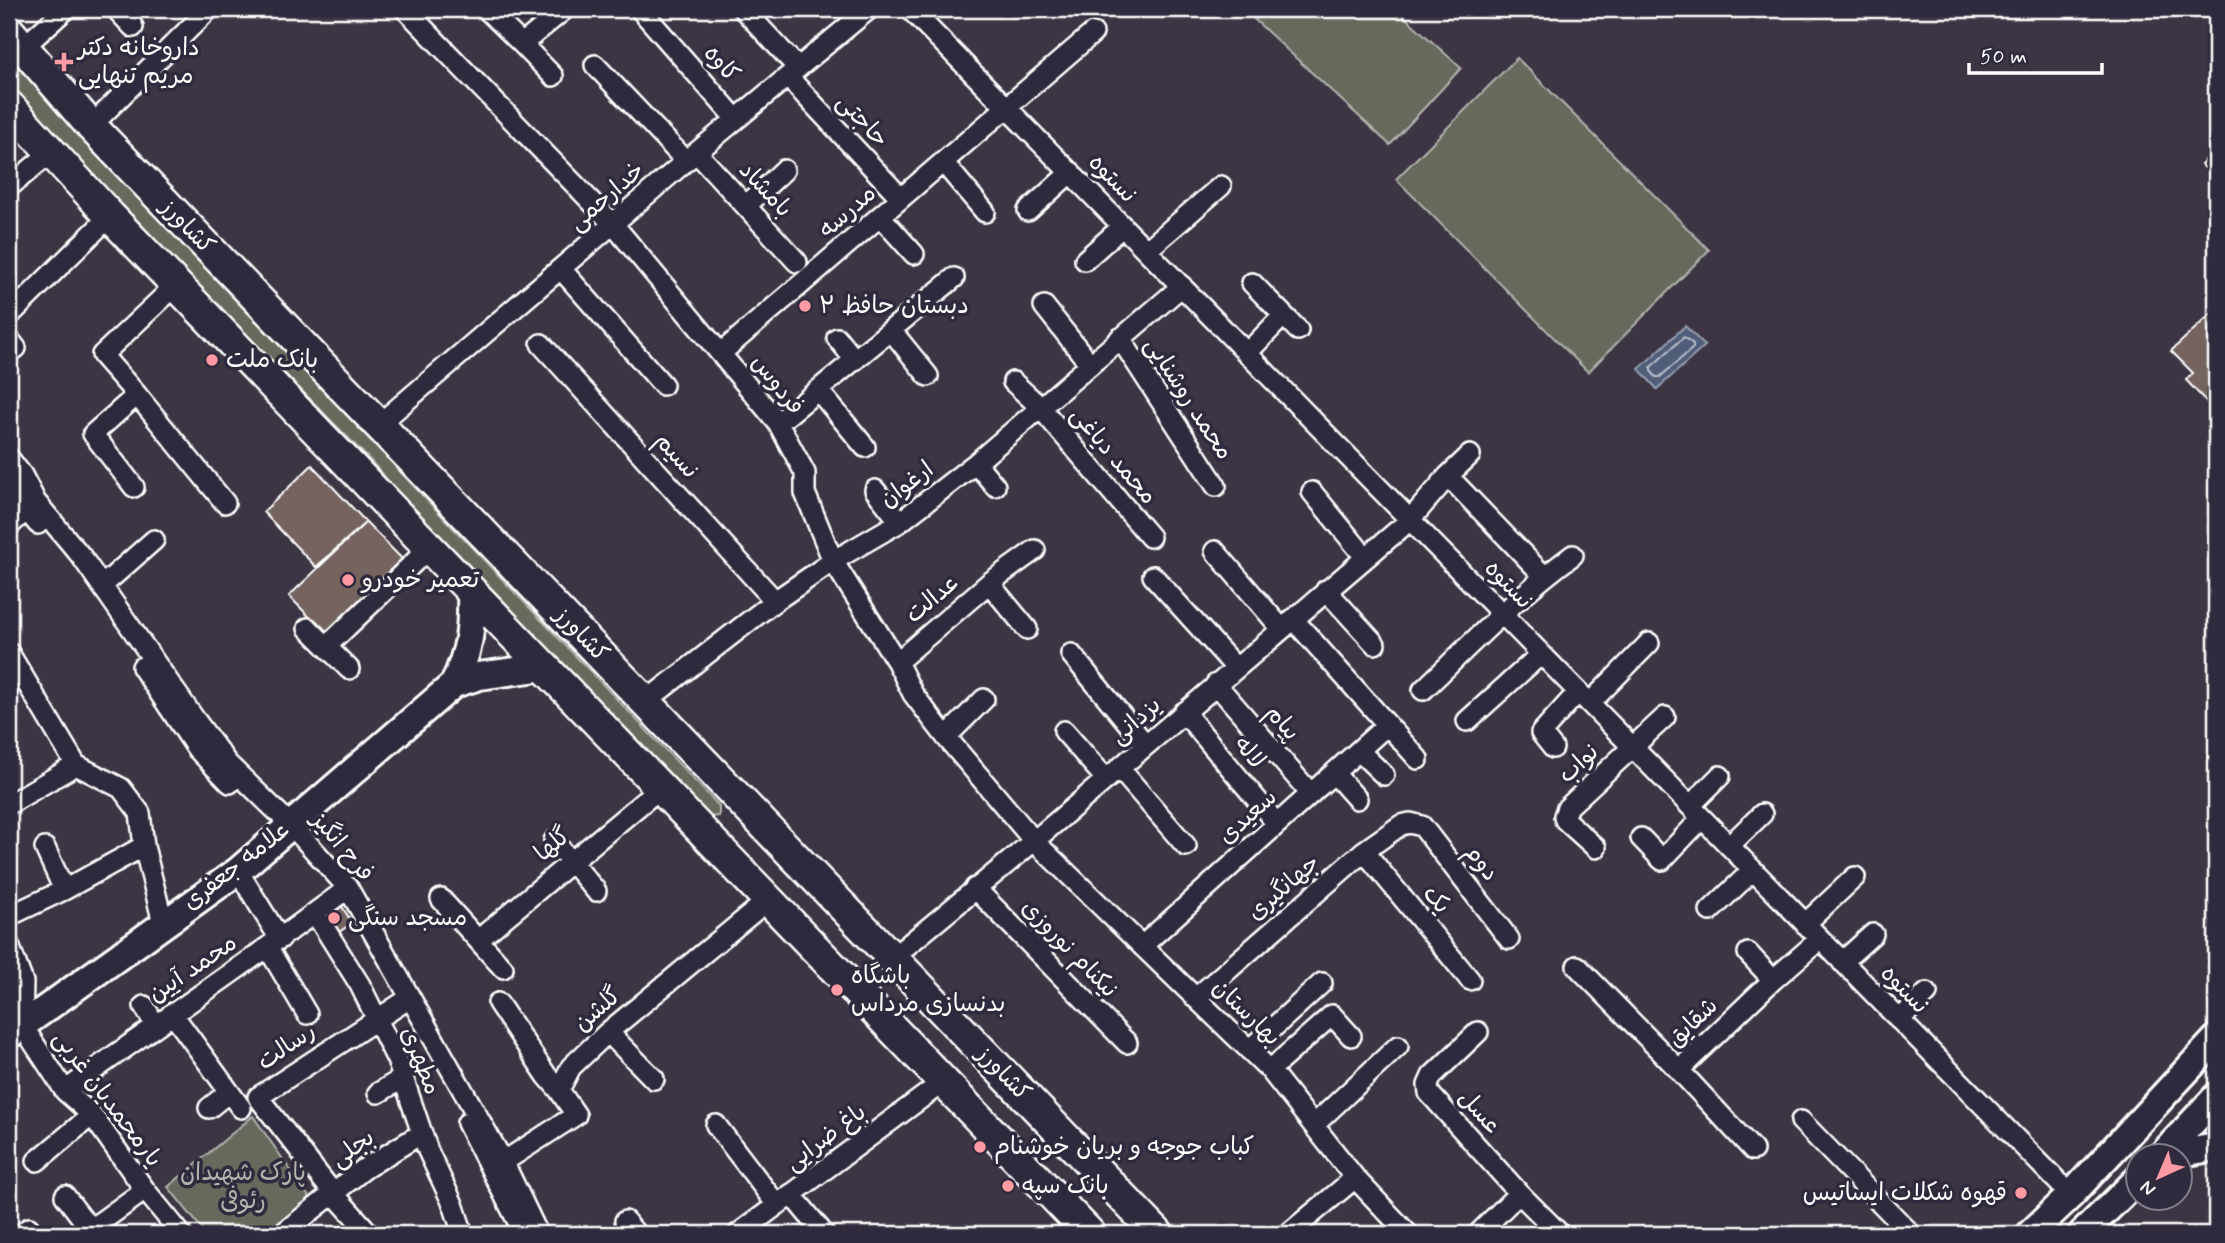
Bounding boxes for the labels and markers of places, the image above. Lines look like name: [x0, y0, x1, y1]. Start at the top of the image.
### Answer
place label: داروخانه دکتر مریم تنهایی: [76, 33, 200, 93]
marker: داروخانه دکتر مریم تنهایی: [56, 54, 72, 70]
place label: دبستان حافظ ۲: [819, 291, 969, 322]
marker: دبستان حافظ ۲: [797, 298, 813, 314]
place label: بانک ملت: [226, 345, 318, 376]
marker: بانک ملت: [204, 352, 220, 368]
place label: تعمیر خودرو: [360, 565, 480, 596]
marker: تعمیر خودرو: [340, 572, 356, 588]
place label: مسجد سنگی: [348, 903, 467, 934]
marker: مسجد سنگی: [326, 910, 342, 926]
place label: باشگاه بدنسازی مرداس: [851, 961, 1005, 1020]
marker: باشگاه بدنسازی مرداس: [829, 982, 845, 998]
place label: کباب جوجه و بریان خوشنام: [994, 1132, 1254, 1164]
marker: کباب جوجه و بریان خوشنام: [972, 1139, 988, 1155]
place label: بانک سپه: [1022, 1171, 1109, 1202]
marker: بانک سپه: [1000, 1178, 1016, 1194]
place label: قهوه شکلات ایساتیس: [1803, 1178, 2007, 1209]
marker: قهوه شکلات ایساتیس: [2013, 1185, 2029, 1201]

